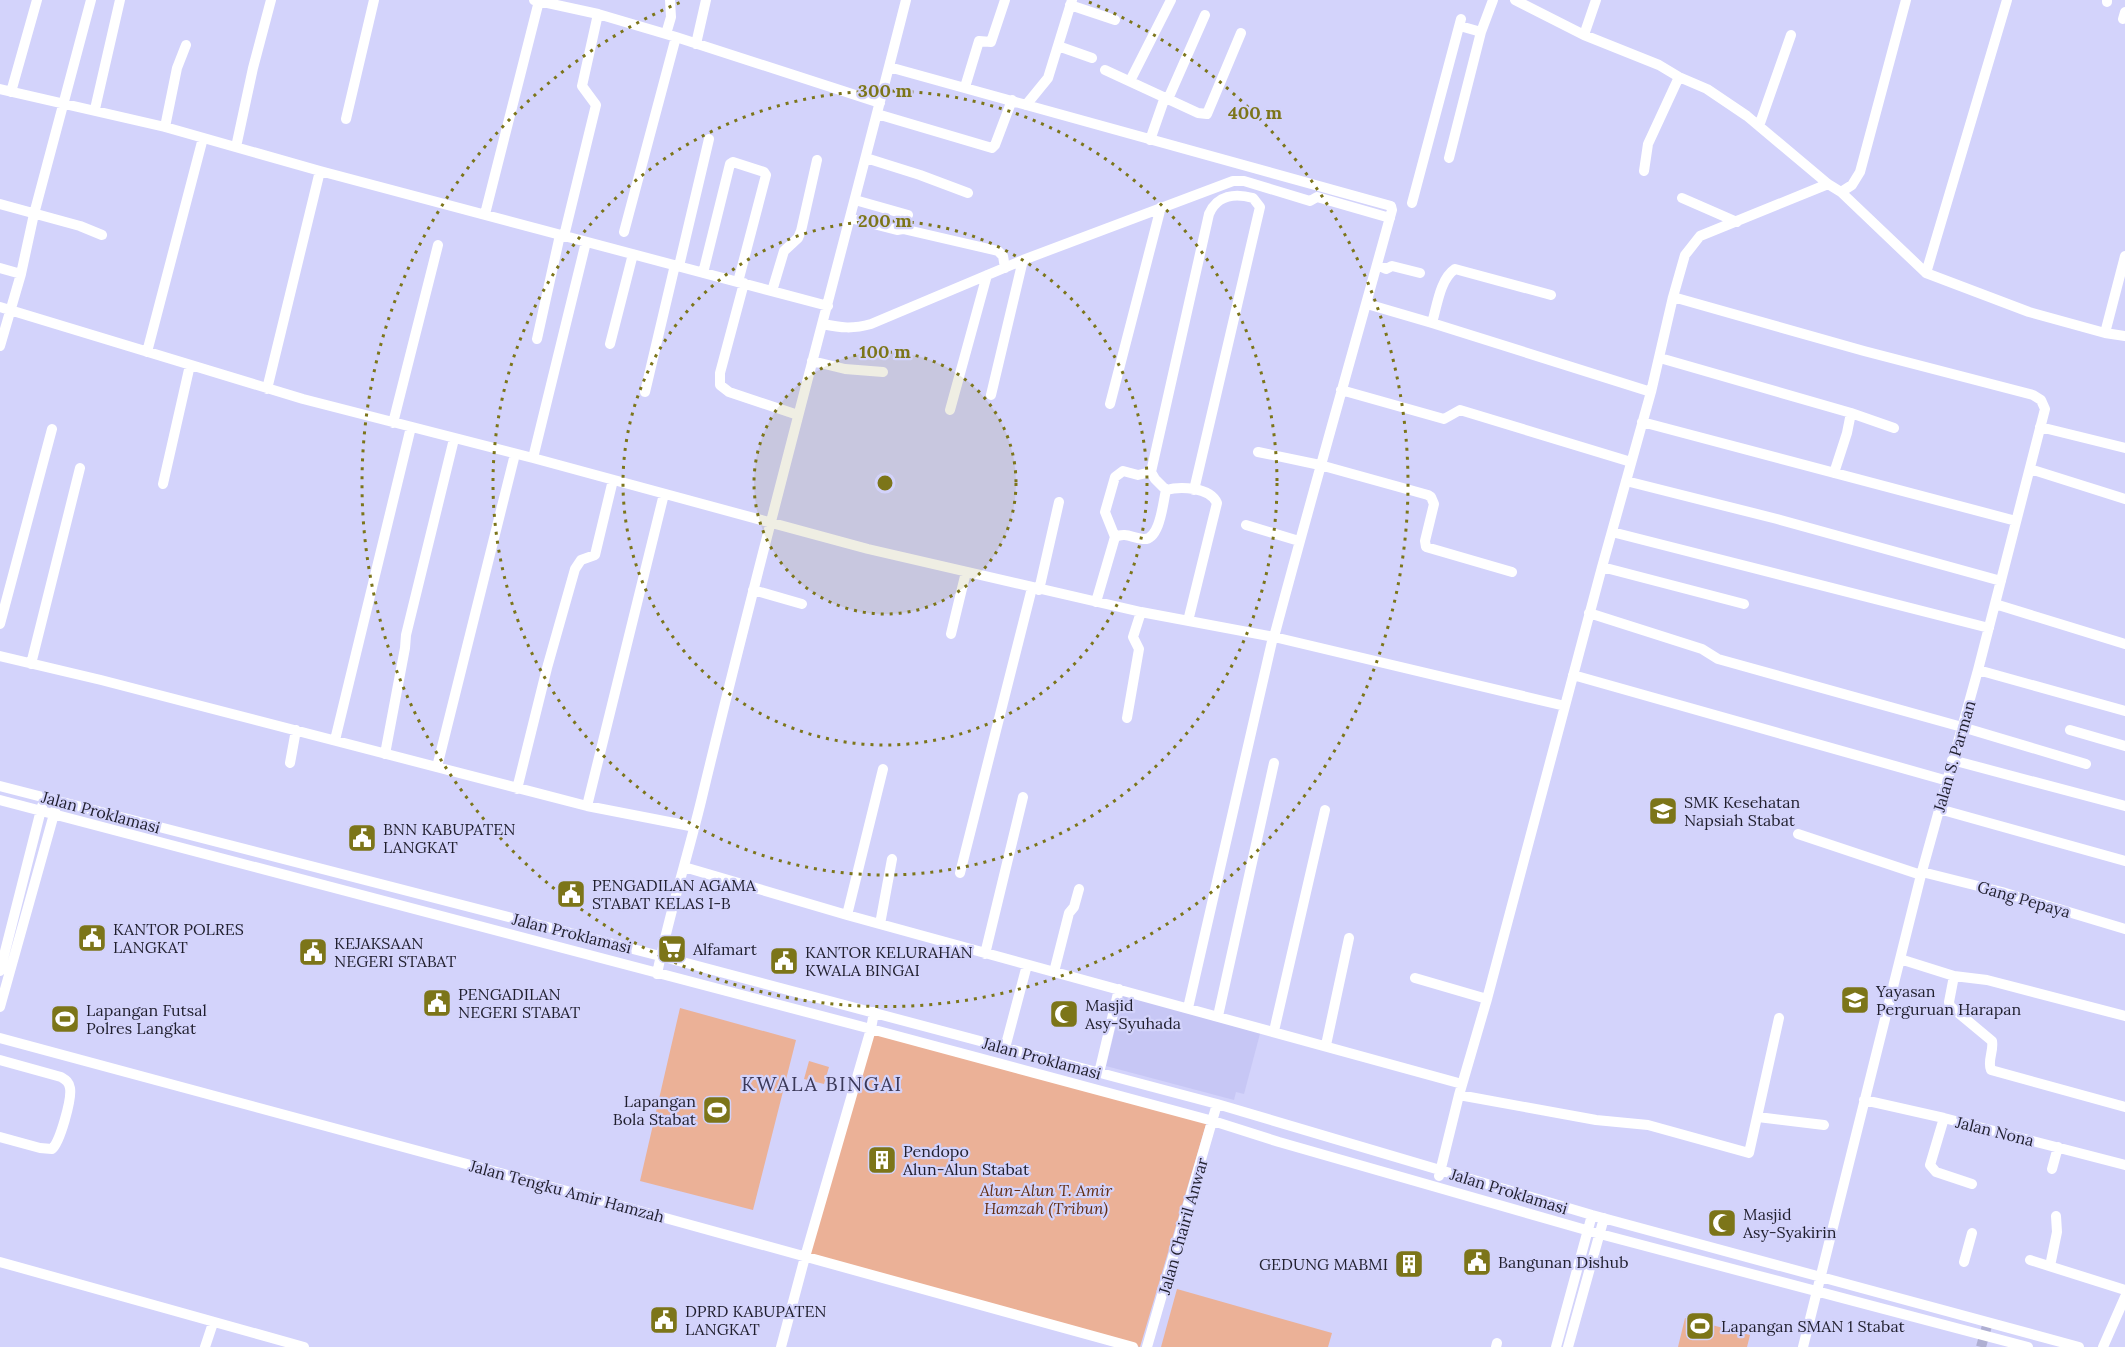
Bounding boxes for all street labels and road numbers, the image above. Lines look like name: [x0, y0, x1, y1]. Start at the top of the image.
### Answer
street label: Jalan S. Parman: [1928, 698, 1980, 815]
street label: Jalan Proklamasi: [38, 786, 163, 837]
street label: Gang Pepaya: [1975, 876, 2073, 922]
street label: Jalan Proklamasi: [509, 908, 634, 957]
street label: Jalan Proklamasi: [979, 1032, 1104, 1083]
street label: Jalan Nona: [1953, 1111, 2036, 1150]
street label: Jalan Tengku Amir Hamzah: [466, 1155, 667, 1227]
street label: Jalan Chairil Anwar: [1154, 1155, 1212, 1298]
street label: Jalan Proklamasi: [1447, 1163, 1570, 1218]

